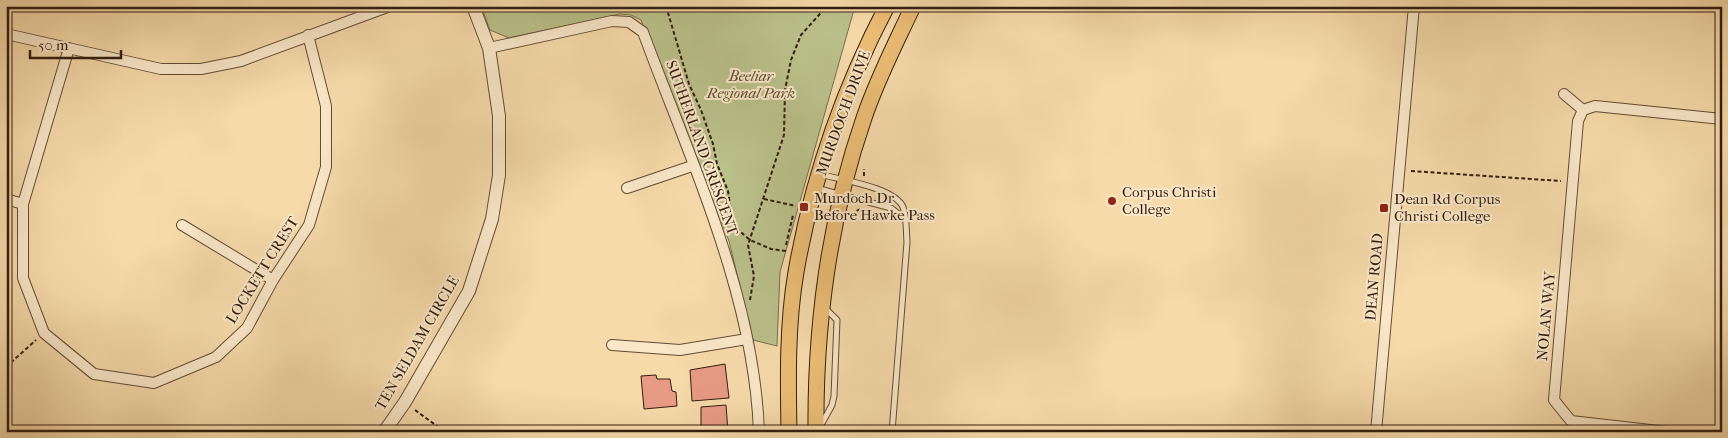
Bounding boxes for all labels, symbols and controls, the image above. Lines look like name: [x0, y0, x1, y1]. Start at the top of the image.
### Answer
scale bar: [30, 28, 121, 60]
text: 50 m: [38, 36, 69, 54]
street label: MURDOCH DRIVE: [812, 48, 874, 178]
street label: SUTHERLAND CRESCENT: [662, 58, 742, 239]
park label: Beeliar Regional Park: [706, 67, 795, 102]
place label: Corpus Christi College: [1122, 183, 1217, 218]
place label: Murdoch Dr Before Hawke Pass: [814, 189, 935, 224]
place label: Dean Rd Corpus Christi College: [1394, 190, 1501, 225]
marker: Corpus Christi College: [1106, 195, 1118, 207]
marker: Murdoch Dr Before Hawke Pass: [798, 201, 810, 213]
marker: Dean Rd Corpus Christi College: [1378, 202, 1390, 214]
street label: LOCKETT CREST: [222, 212, 303, 327]
street label: DEAN ROAD: [1361, 232, 1387, 322]
street label: NOLAN WAY: [1533, 270, 1559, 361]
street label: TEN SELDAM CIRCLE: [371, 273, 463, 413]

